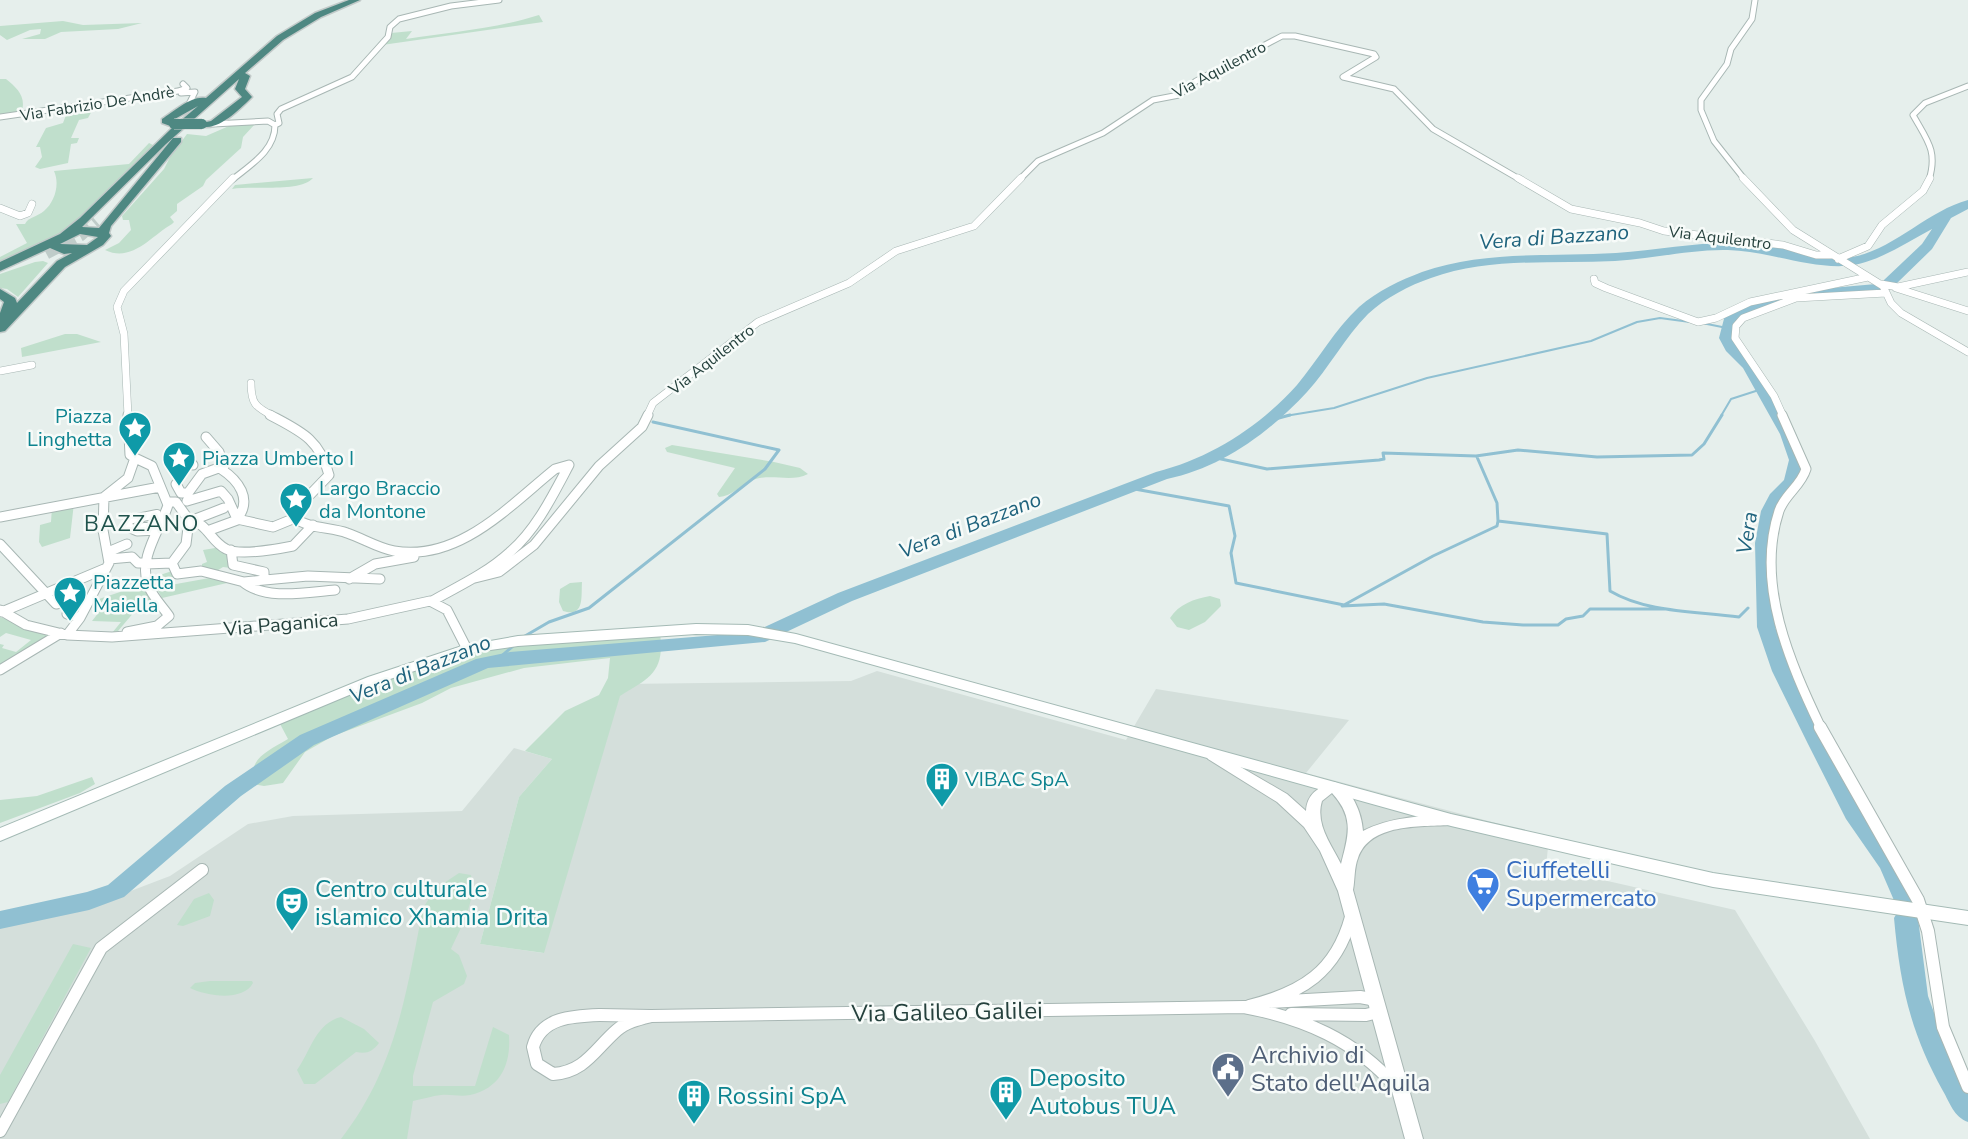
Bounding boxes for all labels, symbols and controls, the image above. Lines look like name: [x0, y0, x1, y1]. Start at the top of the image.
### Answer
street label: Via Aquilentro: [1168, 36, 1270, 104]
street label: Via Fabrizio De Andrè: [17, 81, 176, 127]
water label: Vera di Bazzano: [1478, 218, 1630, 256]
street label: Via Aquilentro: [1666, 221, 1773, 255]
street label: Via Aquilentro: [663, 319, 759, 401]
place label: Piazza Linghetta: [27, 403, 112, 453]
place icon: Piazza Linghetta: [117, 410, 153, 457]
place icon: Piazza Umberto I: [161, 440, 197, 487]
place label: Piazza Umberto I: [202, 445, 354, 472]
place label: Largo Braccio da Montone: [319, 475, 441, 525]
place icon: Largo Braccio da Montone: [278, 481, 314, 528]
water label: Vera di Bazzano: [895, 485, 1045, 565]
district label: BAZZANO: [84, 509, 200, 539]
water label: Vera: [1730, 510, 1764, 556]
place label: Piazzetta Maiella: [93, 569, 174, 619]
place icon: Piazzetta Maiella: [52, 575, 88, 622]
street label: Via Paganica: [222, 606, 340, 643]
water label: Vera di Bazzano: [345, 628, 495, 710]
building icon: VIBAC SpA: [924, 761, 960, 808]
place label: VIBAC SpA: [964, 766, 1069, 793]
place label: Ciuffetelli Supermercato: [1506, 854, 1657, 914]
supermarket icon: Ciuffetelli Supermercato: [1465, 866, 1501, 913]
place label: Centro culturale islamico Xhamia Drita: [315, 873, 548, 933]
theatre icon: Centro culturale islamico Xhamia Drita: [274, 885, 310, 932]
street label: Via Galileo Galilei: [850, 994, 1043, 1030]
place label: Archivio di Stato dell'Aquila: [1251, 1039, 1430, 1099]
public building icon: Archivio di Stato dell'Aquila: [1210, 1051, 1246, 1098]
place label: Deposito Autobus TUA: [1029, 1062, 1177, 1122]
building icon: Deposito Autobus TUA: [988, 1074, 1024, 1121]
building icon: Rossini SpA: [676, 1078, 712, 1125]
place label: Rossini SpA: [717, 1080, 847, 1112]

